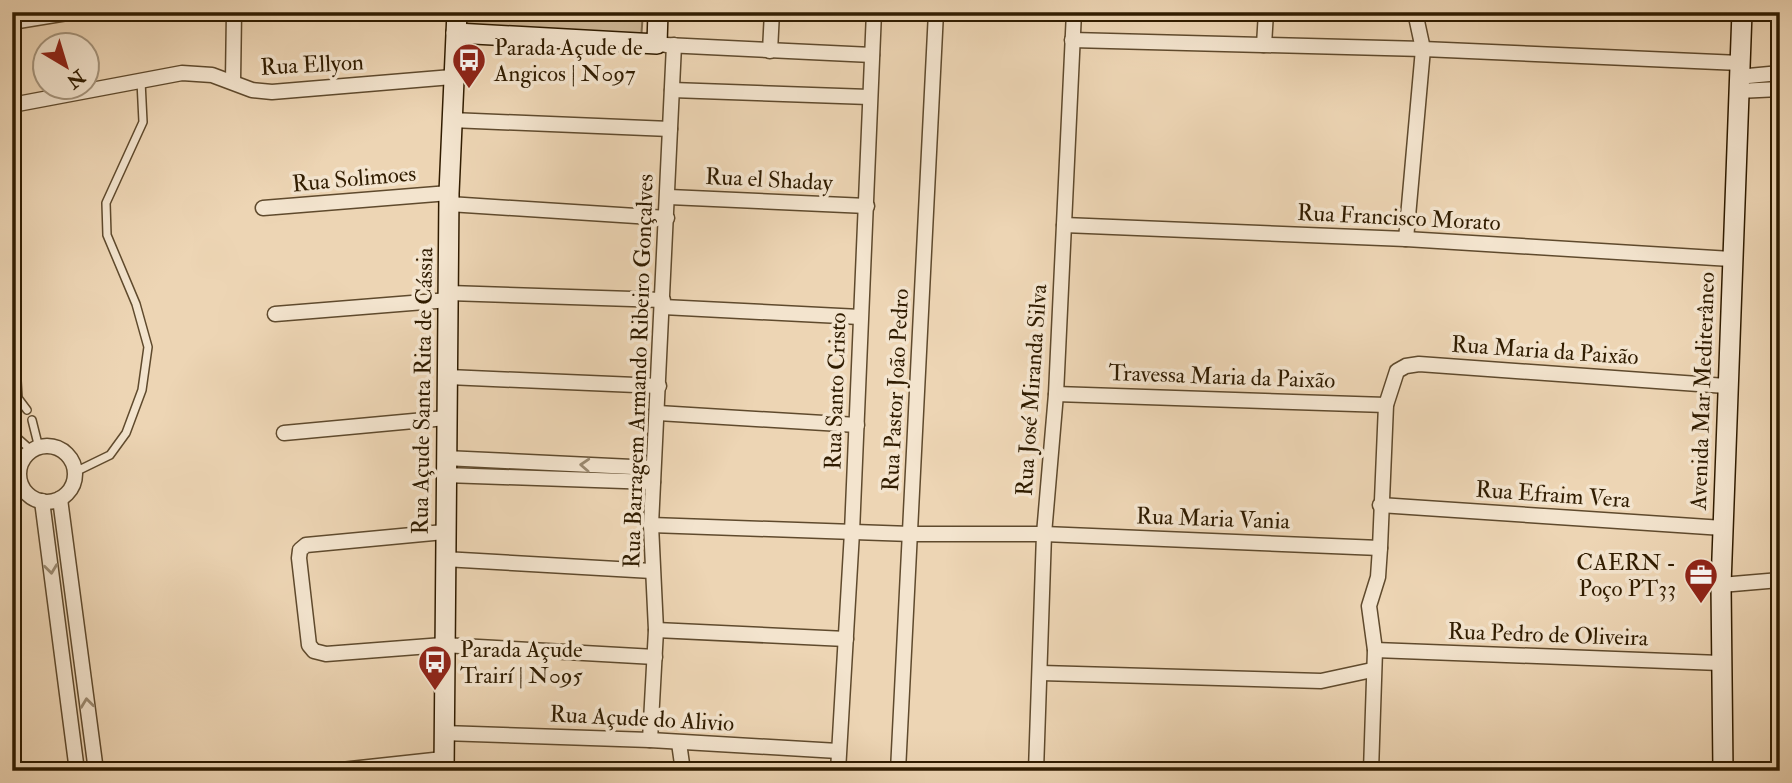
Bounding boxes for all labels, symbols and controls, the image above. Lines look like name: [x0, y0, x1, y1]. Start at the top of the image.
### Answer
north arrow: [32, 32, 102, 102]
place label: Parada Açude de Angicos | N097: [493, 33, 643, 88]
bus stop icon: Parada Açude de Angicos | N097: [450, 41, 488, 90]
street label: Rua Ellyon: [260, 47, 365, 82]
text: N: [61, 63, 91, 94]
street label: Rua Solimoes: [291, 159, 417, 198]
street label: Rua el Shaday: [704, 162, 834, 197]
street label: Rua Barragem Armando Ribeiro Gonçalves: [617, 173, 660, 569]
street label: Rua Francisco Morato: [1296, 198, 1502, 237]
street label: Rua Açude Santa Rita de Cássia: [405, 247, 440, 535]
street label: Avenida Mar Mediterâneo: [1684, 271, 1721, 512]
street label: Rua José Miranda Silva: [1010, 283, 1053, 497]
street label: Rua Pastor João Pedro: [876, 288, 915, 492]
street label: Rua Santo Cristo: [818, 312, 853, 470]
street label: Rua Maria da Paixão: [1450, 329, 1640, 372]
street label: Travessa Maria da Paixão: [1108, 358, 1336, 395]
one-way arrow: [580, 457, 591, 472]
street label: Rua Efraim Vera: [1474, 475, 1632, 514]
street label: Rua Maria Vania: [1135, 501, 1291, 536]
place label: CAERN - Poço PT33: [1576, 548, 1676, 603]
office icon: CAERN - Poço PT33: [1682, 556, 1720, 605]
one-way arrow: [43, 563, 58, 575]
street label: Rua Pedro de Oliveira: [1447, 617, 1649, 653]
place label: Parada Açude Trairí | N095: [460, 635, 583, 690]
bus stop icon: Parada Açude Trairí | N095: [416, 643, 454, 692]
one-way arrow: [80, 697, 95, 709]
street label: Rua Açude do Alivio: [549, 699, 735, 738]

